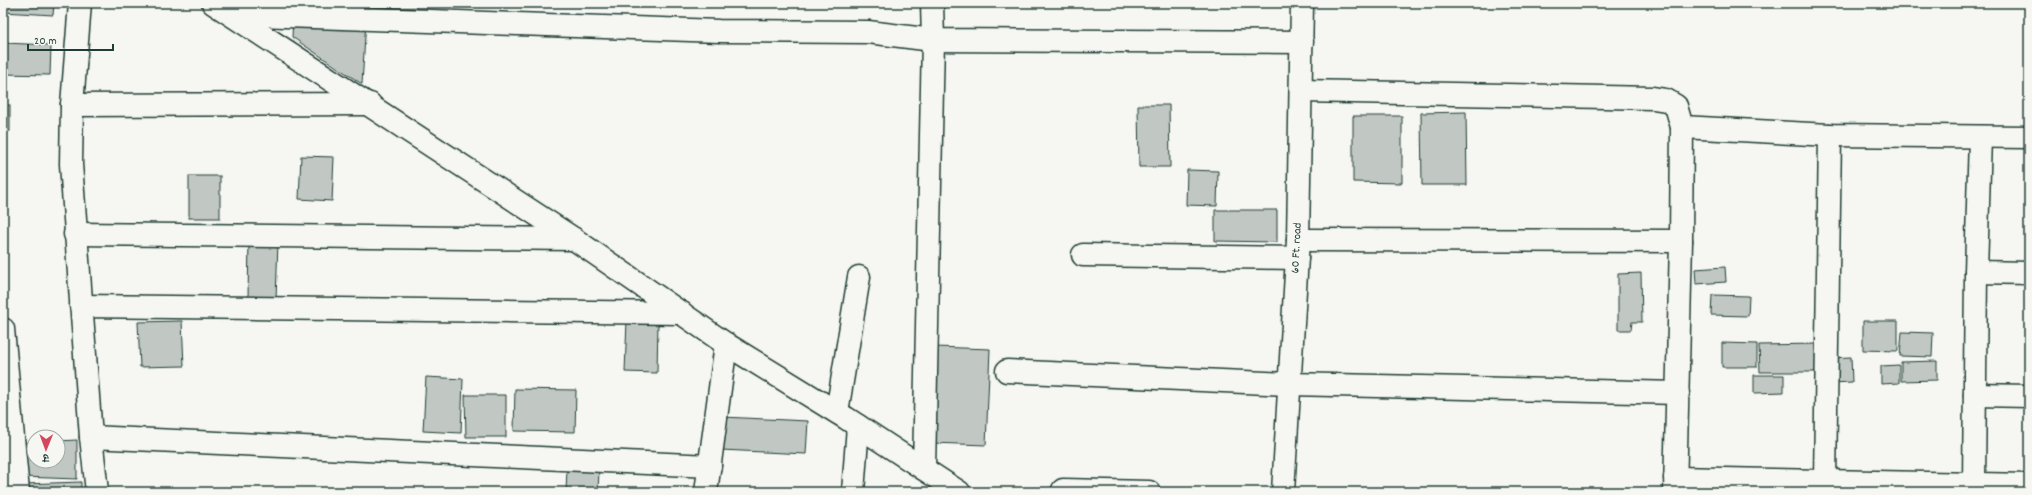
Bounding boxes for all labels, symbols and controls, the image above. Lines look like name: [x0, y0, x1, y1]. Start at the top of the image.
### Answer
scale bar: [28, 26, 113, 52]
text: 20 m: [34, 33, 57, 50]
street label: 60 Ft. road: [1287, 222, 1307, 274]
north arrow: [26, 429, 66, 469]
text: उ: [42, 449, 50, 465]

